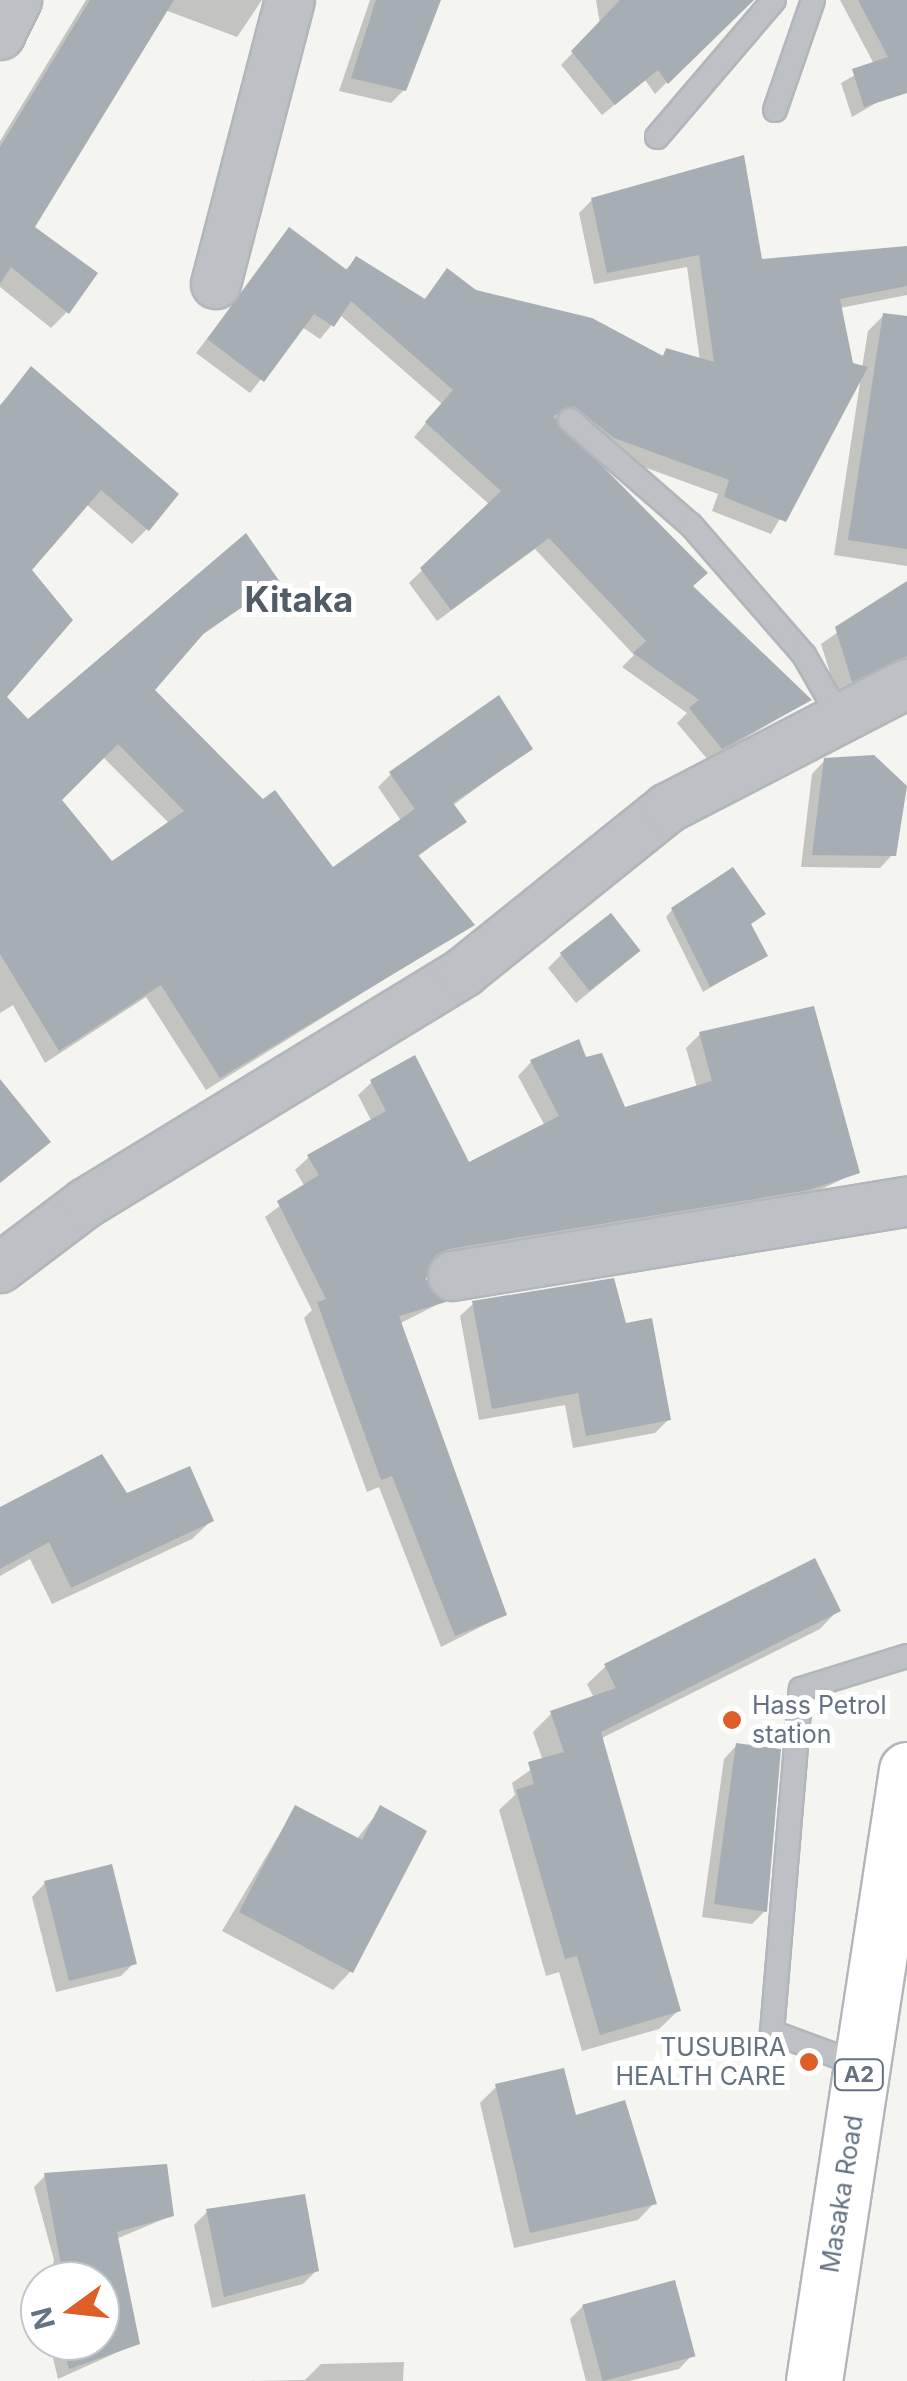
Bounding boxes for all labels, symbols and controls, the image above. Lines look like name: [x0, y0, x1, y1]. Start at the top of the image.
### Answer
district label: Kitaka: [245, 578, 353, 620]
place label: Hass Petrol station: [752, 1691, 887, 1750]
marker: Hass Petrol station: [721, 1709, 743, 1731]
place label: TUSUBIRA HEALTH CARE: [616, 2033, 786, 2092]
marker: TUSUBIRA HEALTH CARE: [796, 2049, 822, 2075]
road number: A2: [832, 2058, 886, 2092]
street label: Masaka Road: [815, 2113, 869, 2275]
north arrow: [20, 2261, 120, 2361]
text: N: [24, 2304, 62, 2333]

